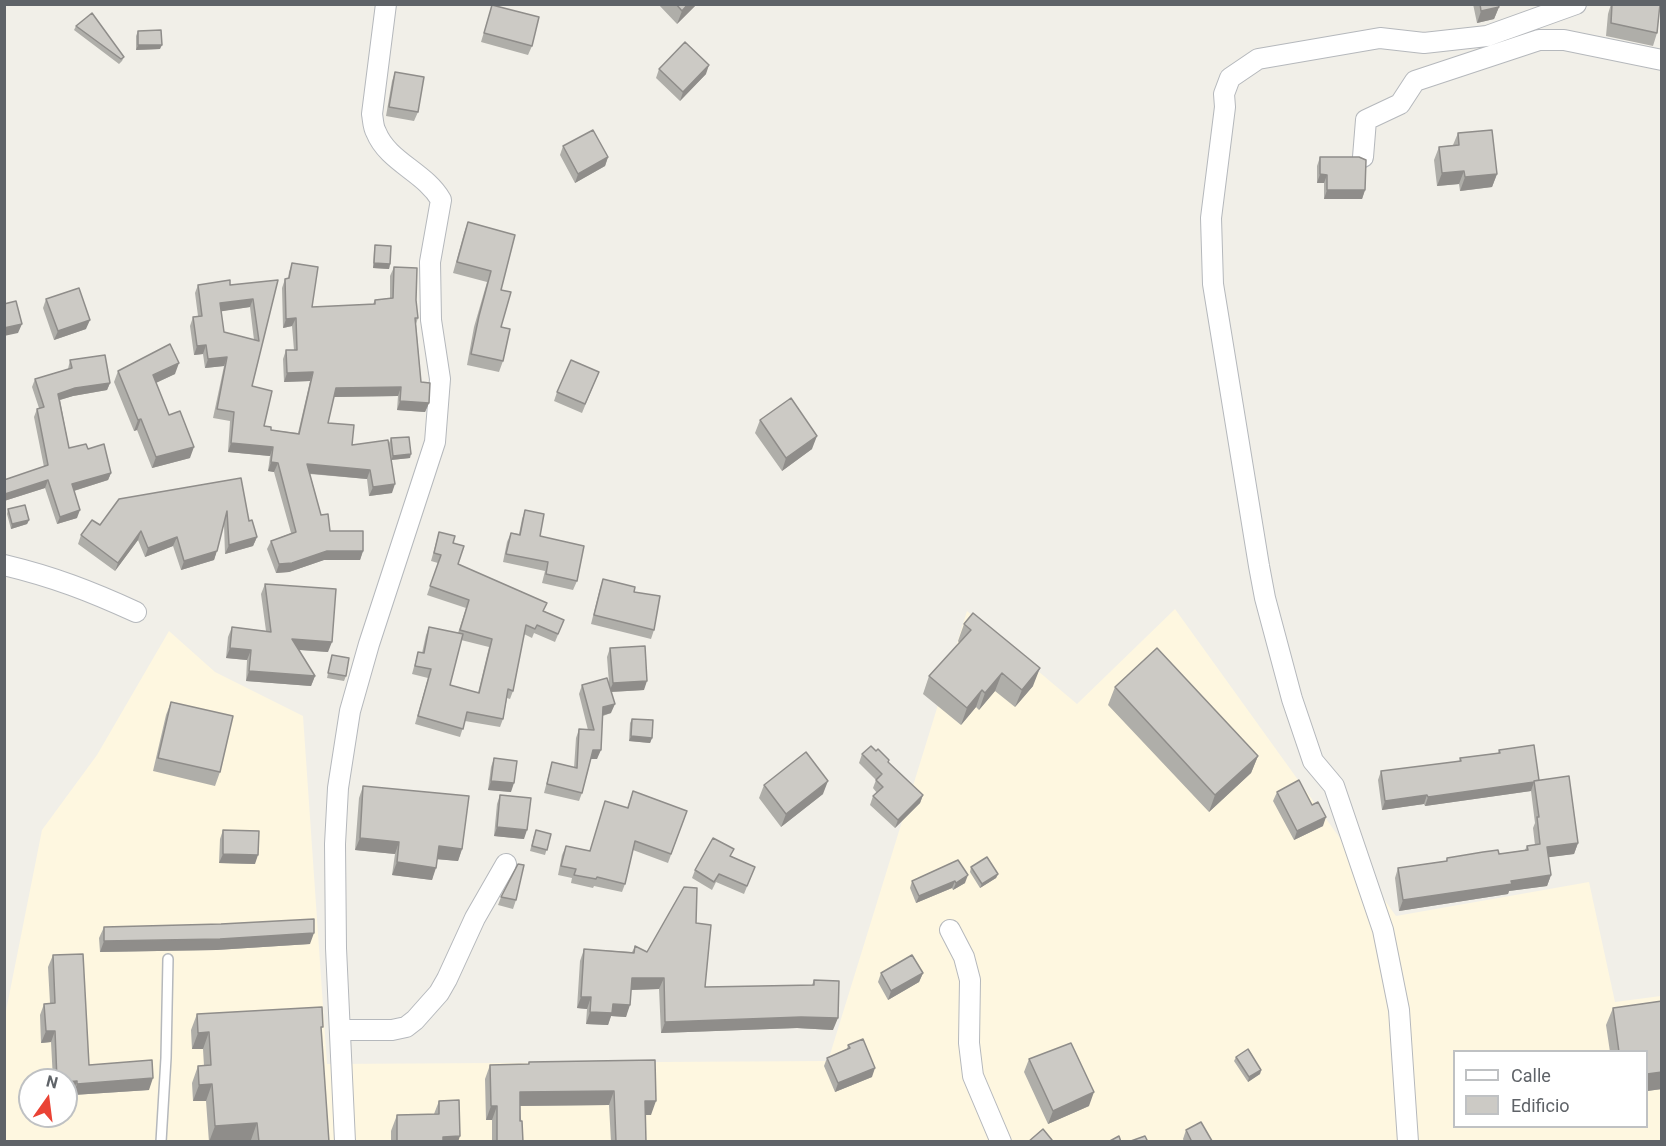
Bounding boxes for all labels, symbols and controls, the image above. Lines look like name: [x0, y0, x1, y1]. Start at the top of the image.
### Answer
legend: [1453, 1050, 1648, 1128]
text: Calle: [1511, 1065, 1551, 1086]
north arrow: [18, 1068, 78, 1128]
text: N: [44, 1071, 60, 1093]
text: Edificio: [1511, 1095, 1570, 1116]

